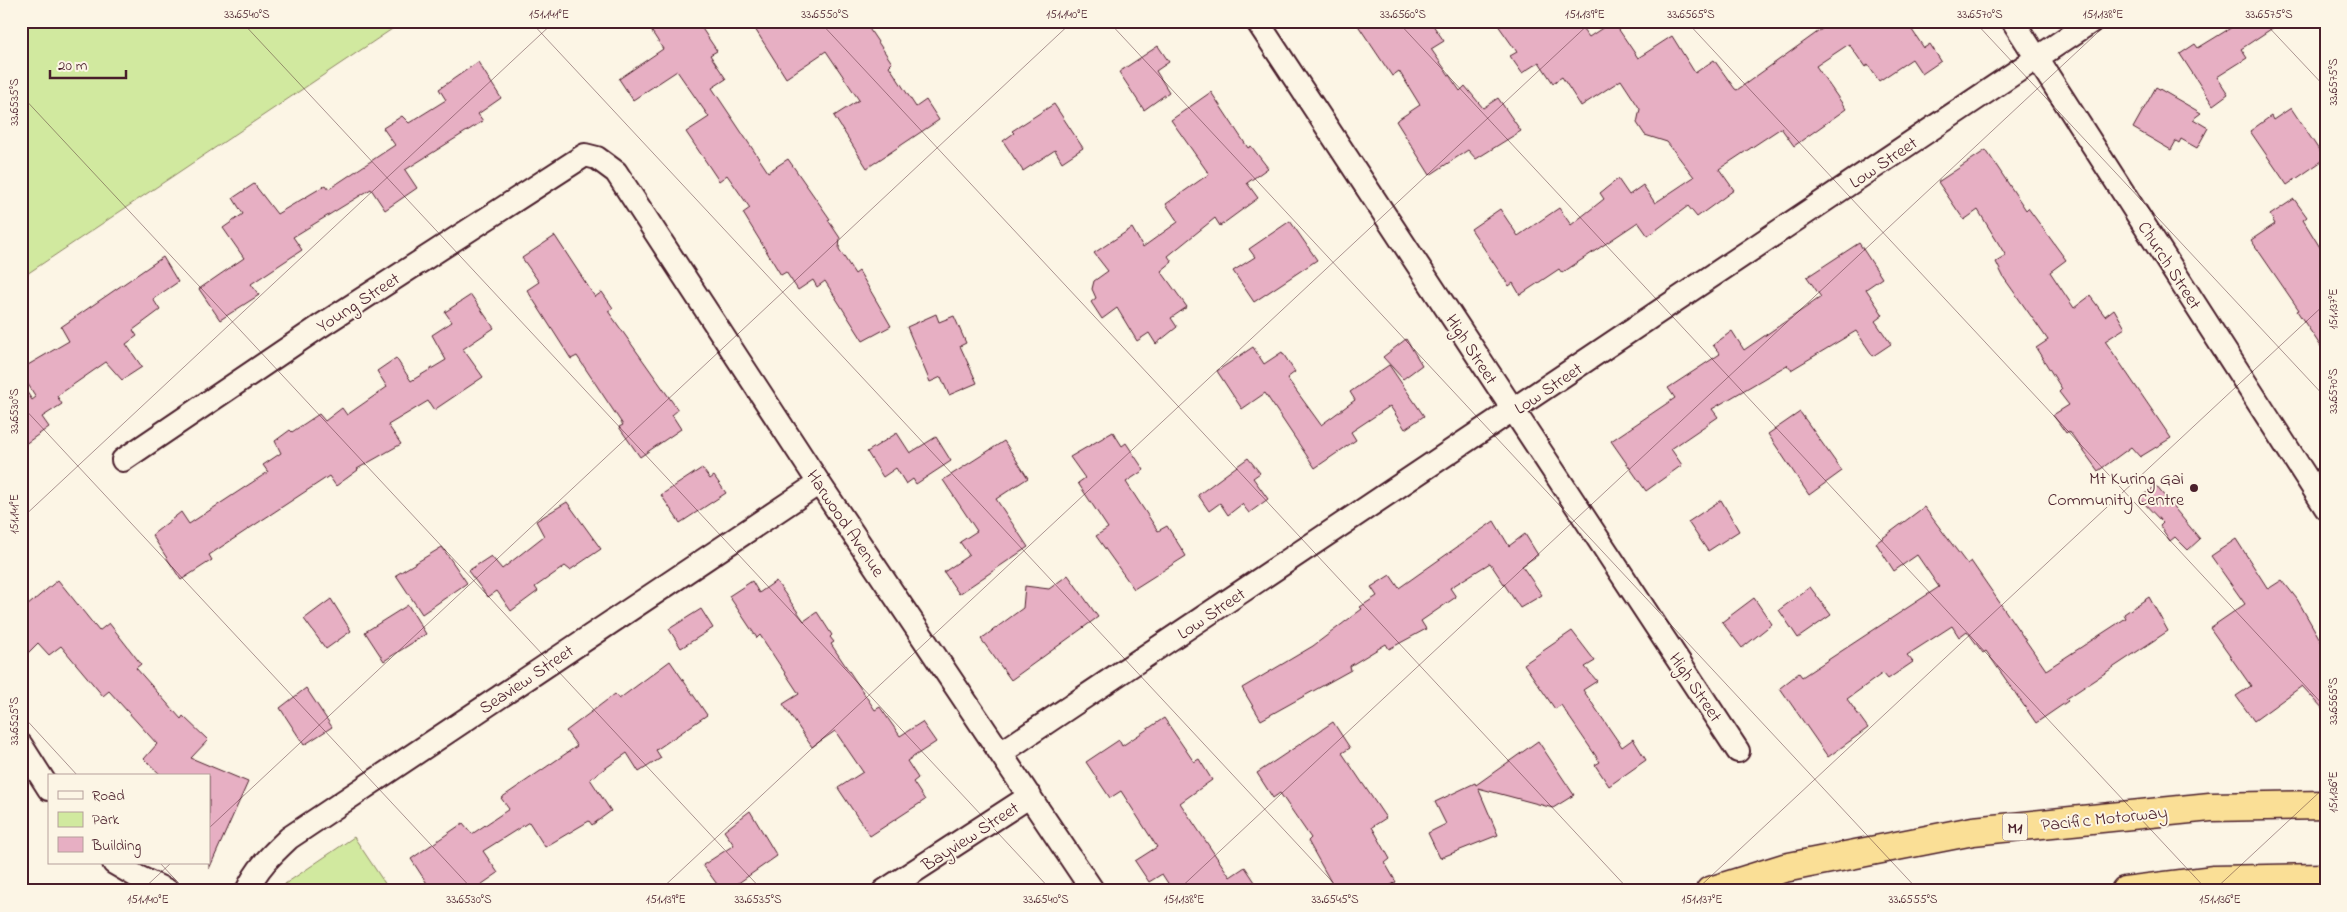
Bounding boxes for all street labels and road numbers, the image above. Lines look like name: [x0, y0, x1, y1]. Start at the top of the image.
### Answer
street label: Low Street: [1845, 131, 1924, 196]
street label: Church Street: [2130, 217, 2207, 315]
street label: Young Street: [313, 267, 406, 341]
street label: High Street: [1437, 310, 1503, 391]
street label: Low Street: [1510, 357, 1589, 422]
street label: Harwood Avenue: [799, 465, 890, 584]
street label: Low Street: [1173, 582, 1252, 647]
street label: Seaview Street: [475, 639, 580, 722]
street label: High Street: [1661, 648, 1727, 729]
street label: Bayview Street: [916, 796, 1025, 880]
street label: Pacific Motorway: [2040, 800, 2169, 840]
road number: M1: [2002, 814, 2028, 840]

